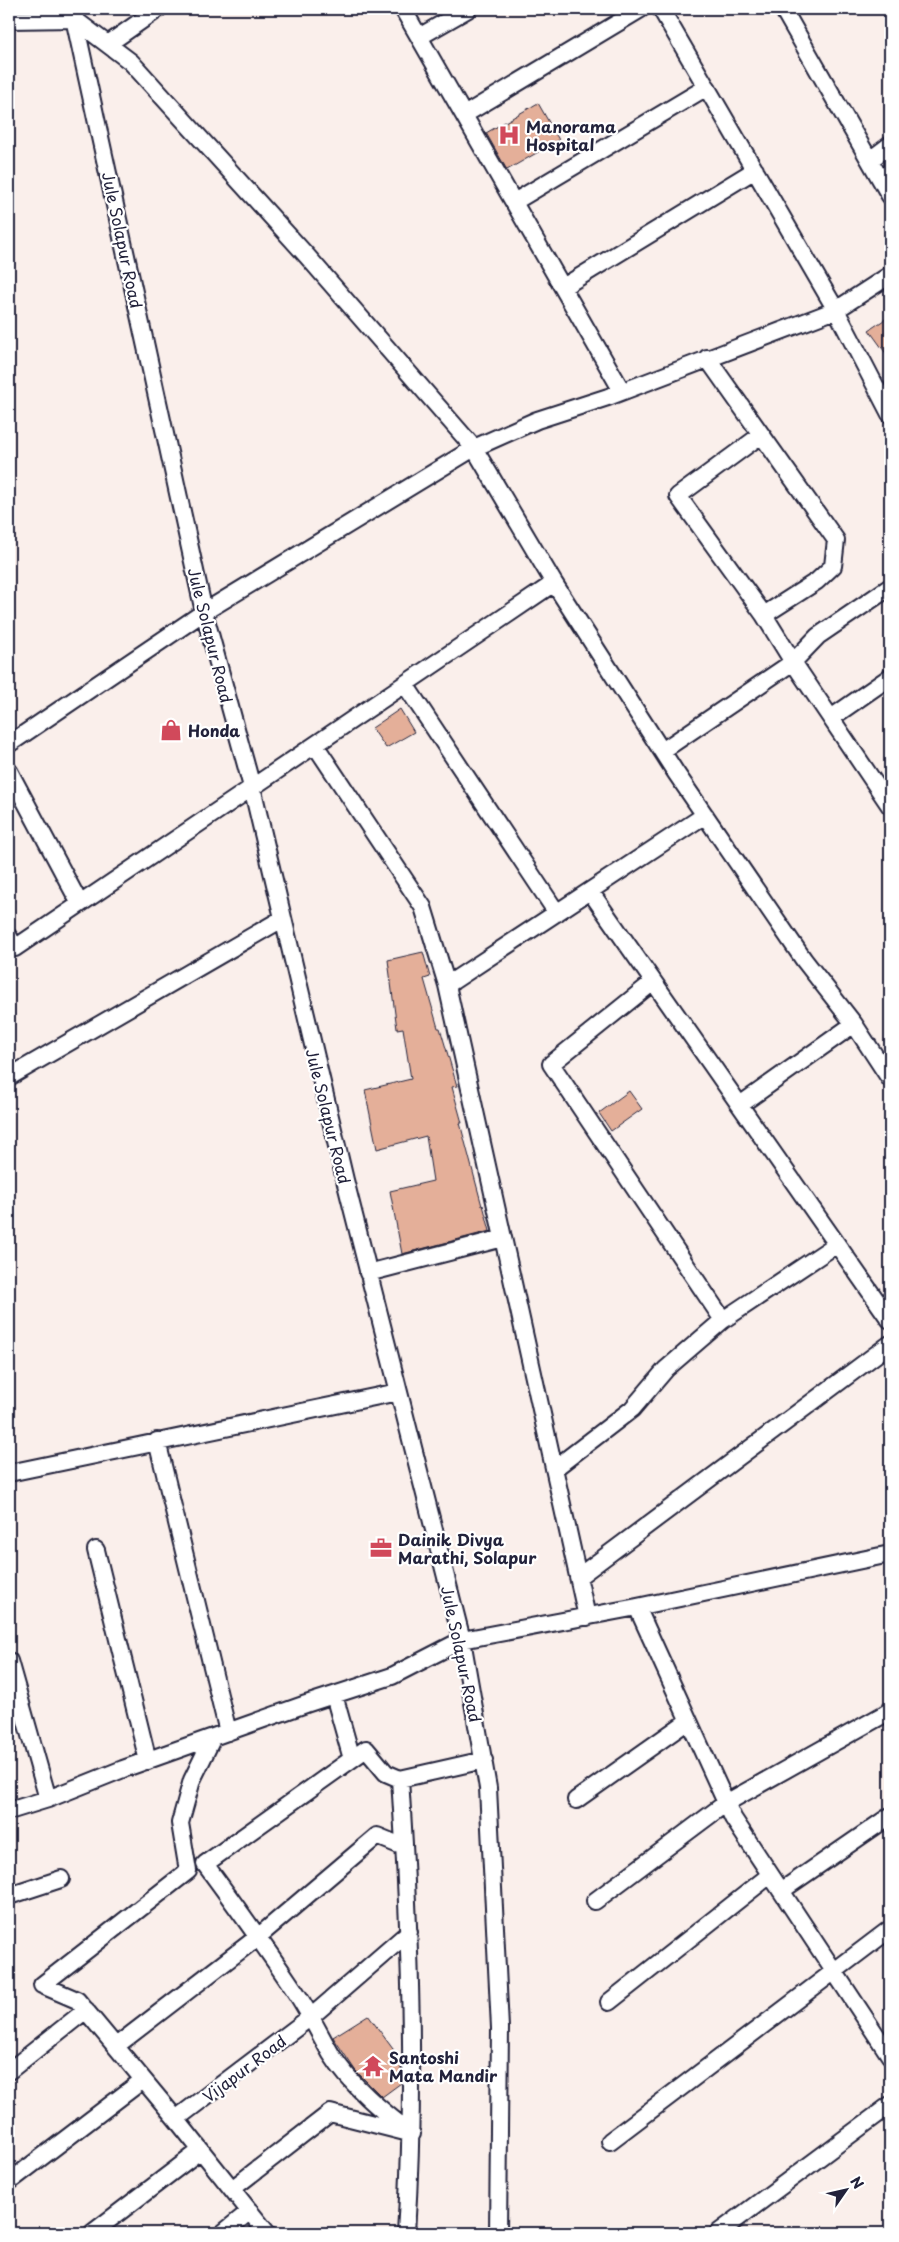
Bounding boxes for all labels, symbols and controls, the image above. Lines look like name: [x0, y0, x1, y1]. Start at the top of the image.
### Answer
place label: Manorama Hospital: [526, 114, 616, 156]
hospital icon: Manorama Hospital: [496, 122, 522, 148]
street label: Jule Solapur Road: [97, 170, 149, 310]
street label: Jule Solapur Road: [183, 565, 239, 705]
shop icon: Honda: [158, 717, 184, 743]
place label: Honda: [188, 718, 240, 742]
street label: Jule Solapur Road: [301, 1046, 357, 1186]
place label: Dainik Divya Marathi, Solapur: [398, 1527, 537, 1569]
office icon: Dainik Divya Marathi, Solapur: [368, 1535, 394, 1561]
street label: Jule Solapur Road: [436, 1584, 488, 1724]
street label: Vijapur Road: [197, 2029, 291, 2107]
place label: Santoshi Mata Mandir: [389, 2045, 498, 2087]
temple icon: Santoshi Mata Mandir: [360, 2053, 386, 2079]
north arrow: [822, 2164, 872, 2214]
text: N: [845, 2172, 869, 2193]

